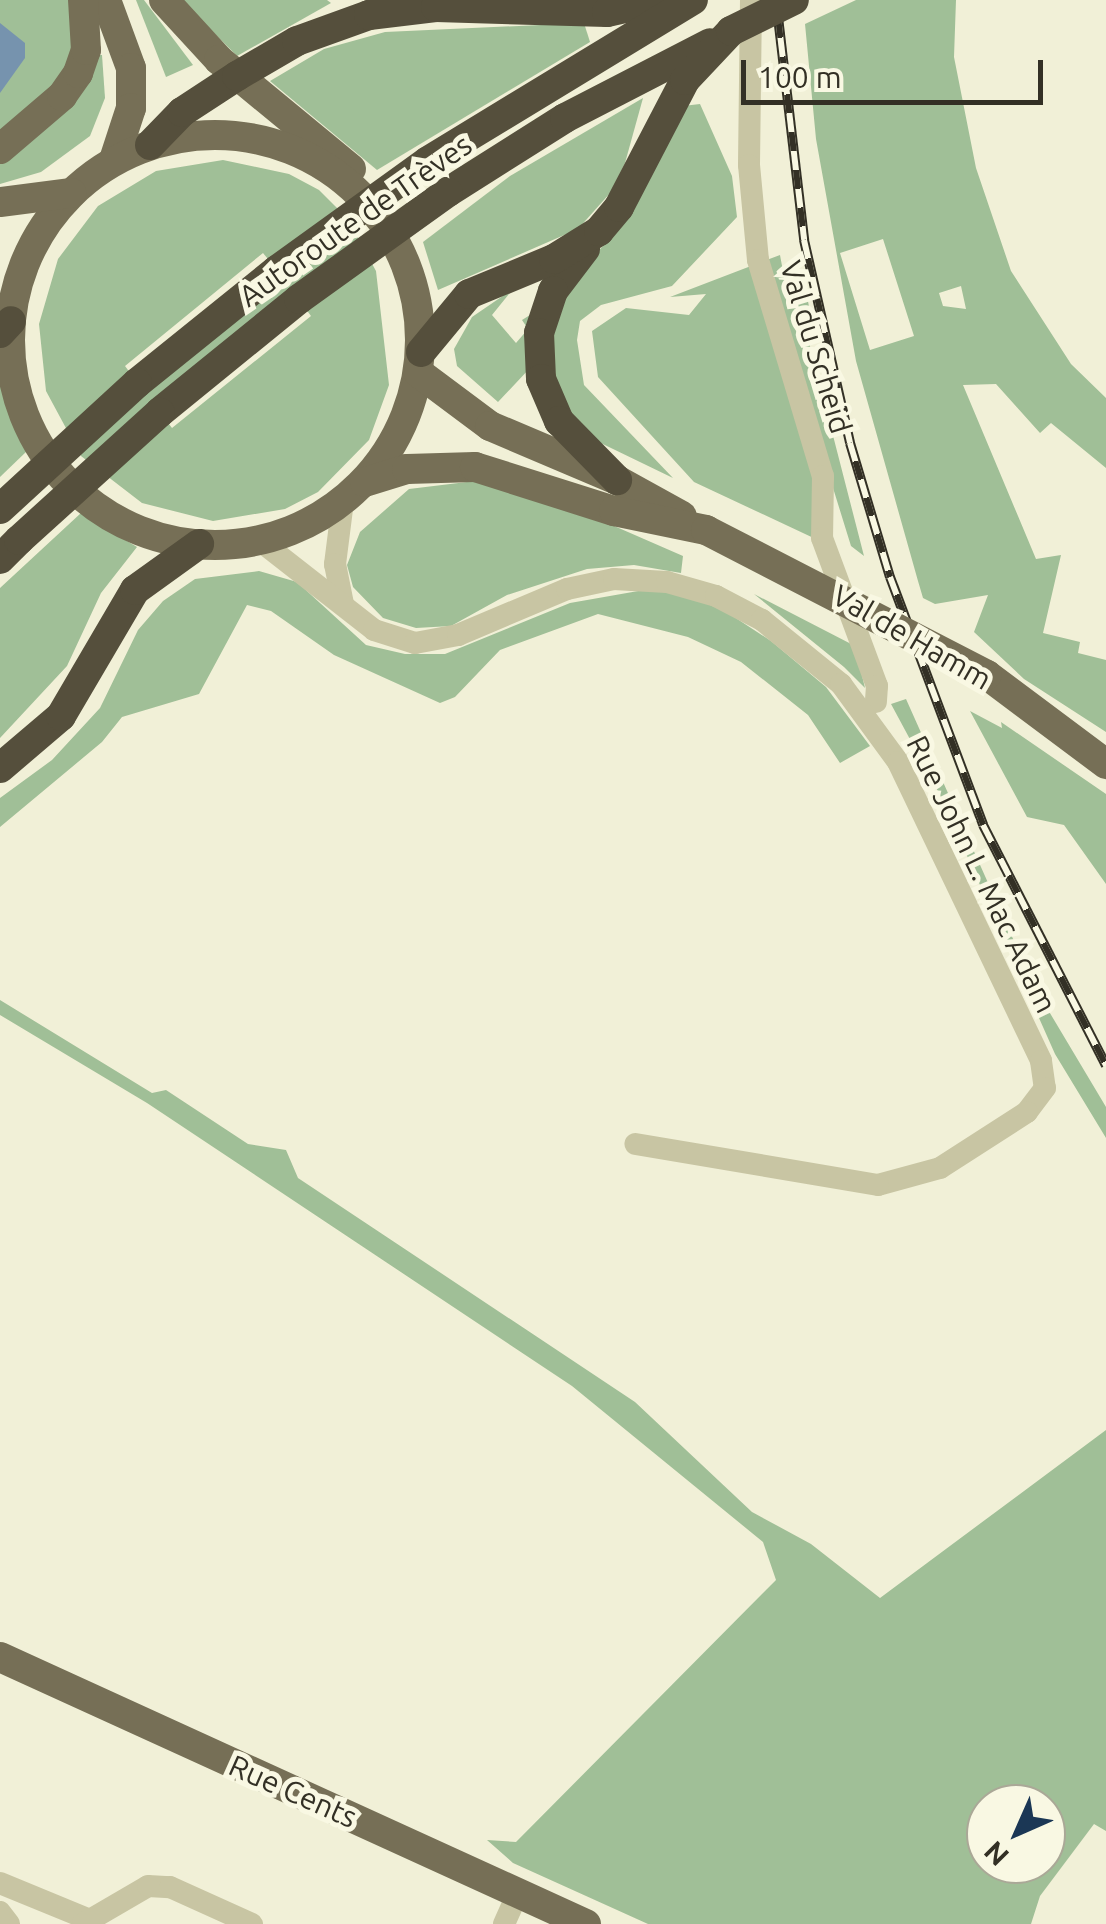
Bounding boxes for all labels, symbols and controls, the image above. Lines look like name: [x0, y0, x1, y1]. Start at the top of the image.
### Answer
scale bar: [746, 40, 1048, 102]
text: 100 m: [758, 60, 842, 94]
street label: Autoroute de Trèves: [232, 126, 478, 314]
street label: Val du Scheid: [773, 256, 859, 438]
street label: Val de Hamm: [826, 577, 998, 697]
street label: Rue John L. Mac Adam: [899, 730, 1065, 1018]
street label: Rue Cents: [224, 1747, 362, 1835]
north arrow: [966, 1784, 1066, 1884]
text: N: [978, 1836, 1014, 1873]

